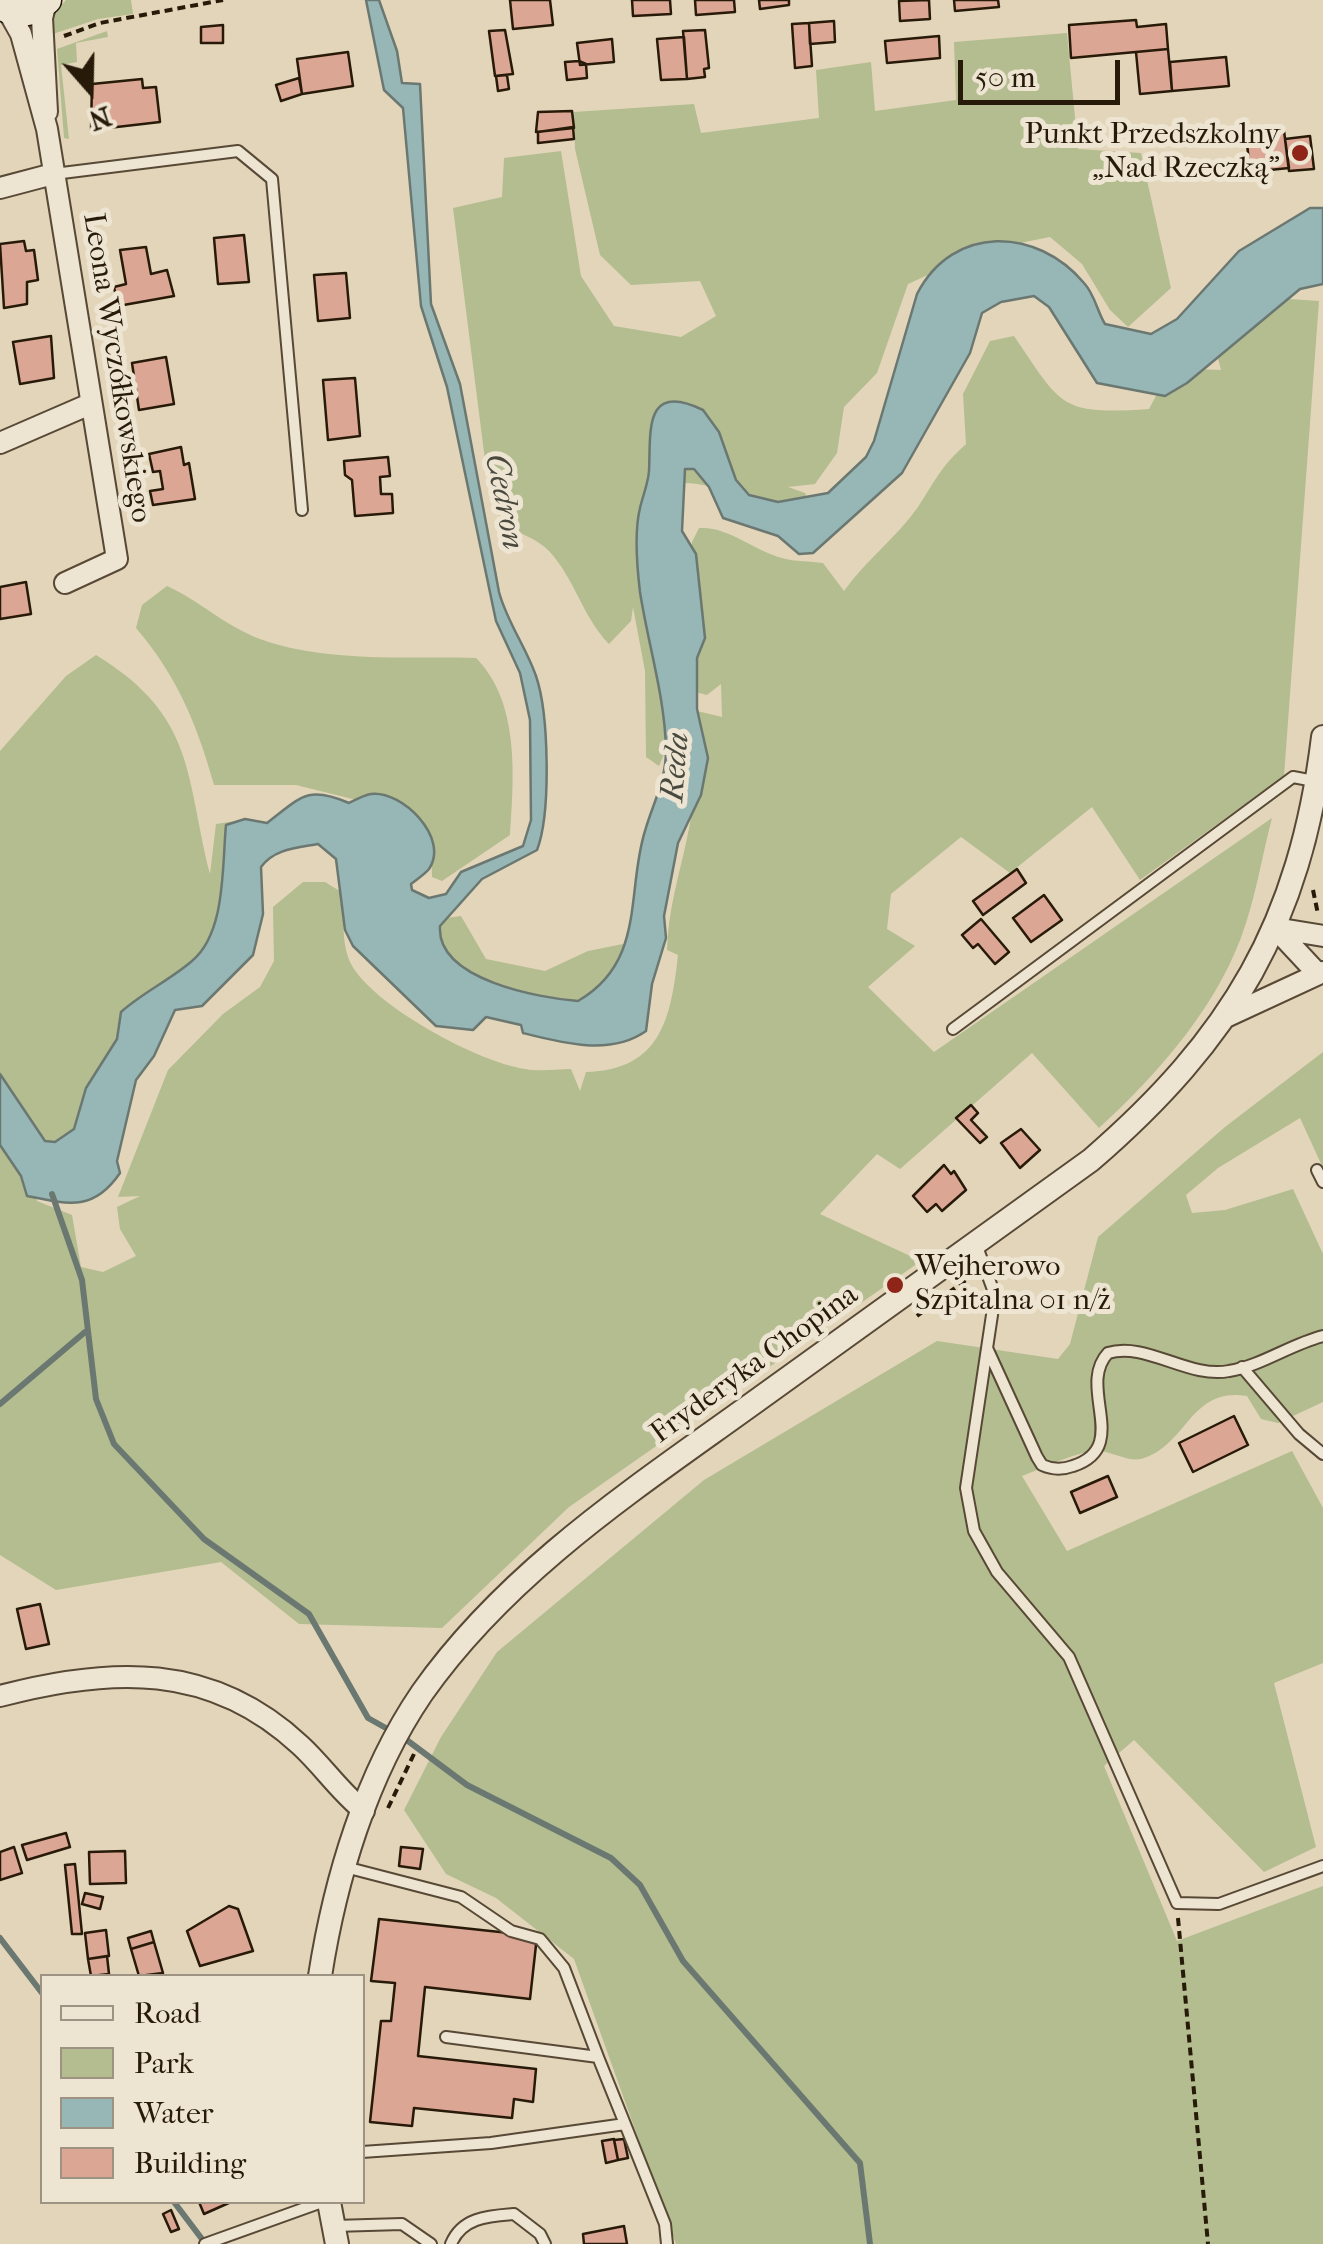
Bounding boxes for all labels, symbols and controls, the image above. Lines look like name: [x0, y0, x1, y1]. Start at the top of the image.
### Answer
north arrow: [40, 40, 140, 140]
scale bar: [963, 40, 1126, 102]
text: 50 m: [975, 60, 1036, 95]
text: N: [85, 100, 116, 138]
place label: Punkt Przedszkolny „Nad Rzeczką”: [1025, 118, 1280, 188]
marker: Punkt Przedszkolny „Nad Rzeczką”: [1289, 142, 1311, 164]
street label: Leona Wyczółkowskiego: [74, 211, 158, 525]
water label: Cedron: [475, 451, 531, 553]
water label: Reda: [655, 731, 699, 803]
place label: Wejherowo Szpitalna 01 n/ż: [915, 1250, 1111, 1320]
marker: Wejherowo Szpitalna 01 n/ż: [884, 1274, 906, 1296]
street label: Fryderyka Chopina: [644, 1278, 866, 1452]
legend: [40, 1974, 365, 2204]
text: Road: [134, 1996, 201, 2031]
text: Park: [134, 2046, 194, 2081]
text: Water: [134, 2096, 214, 2131]
text: Building: [134, 2146, 246, 2181]

